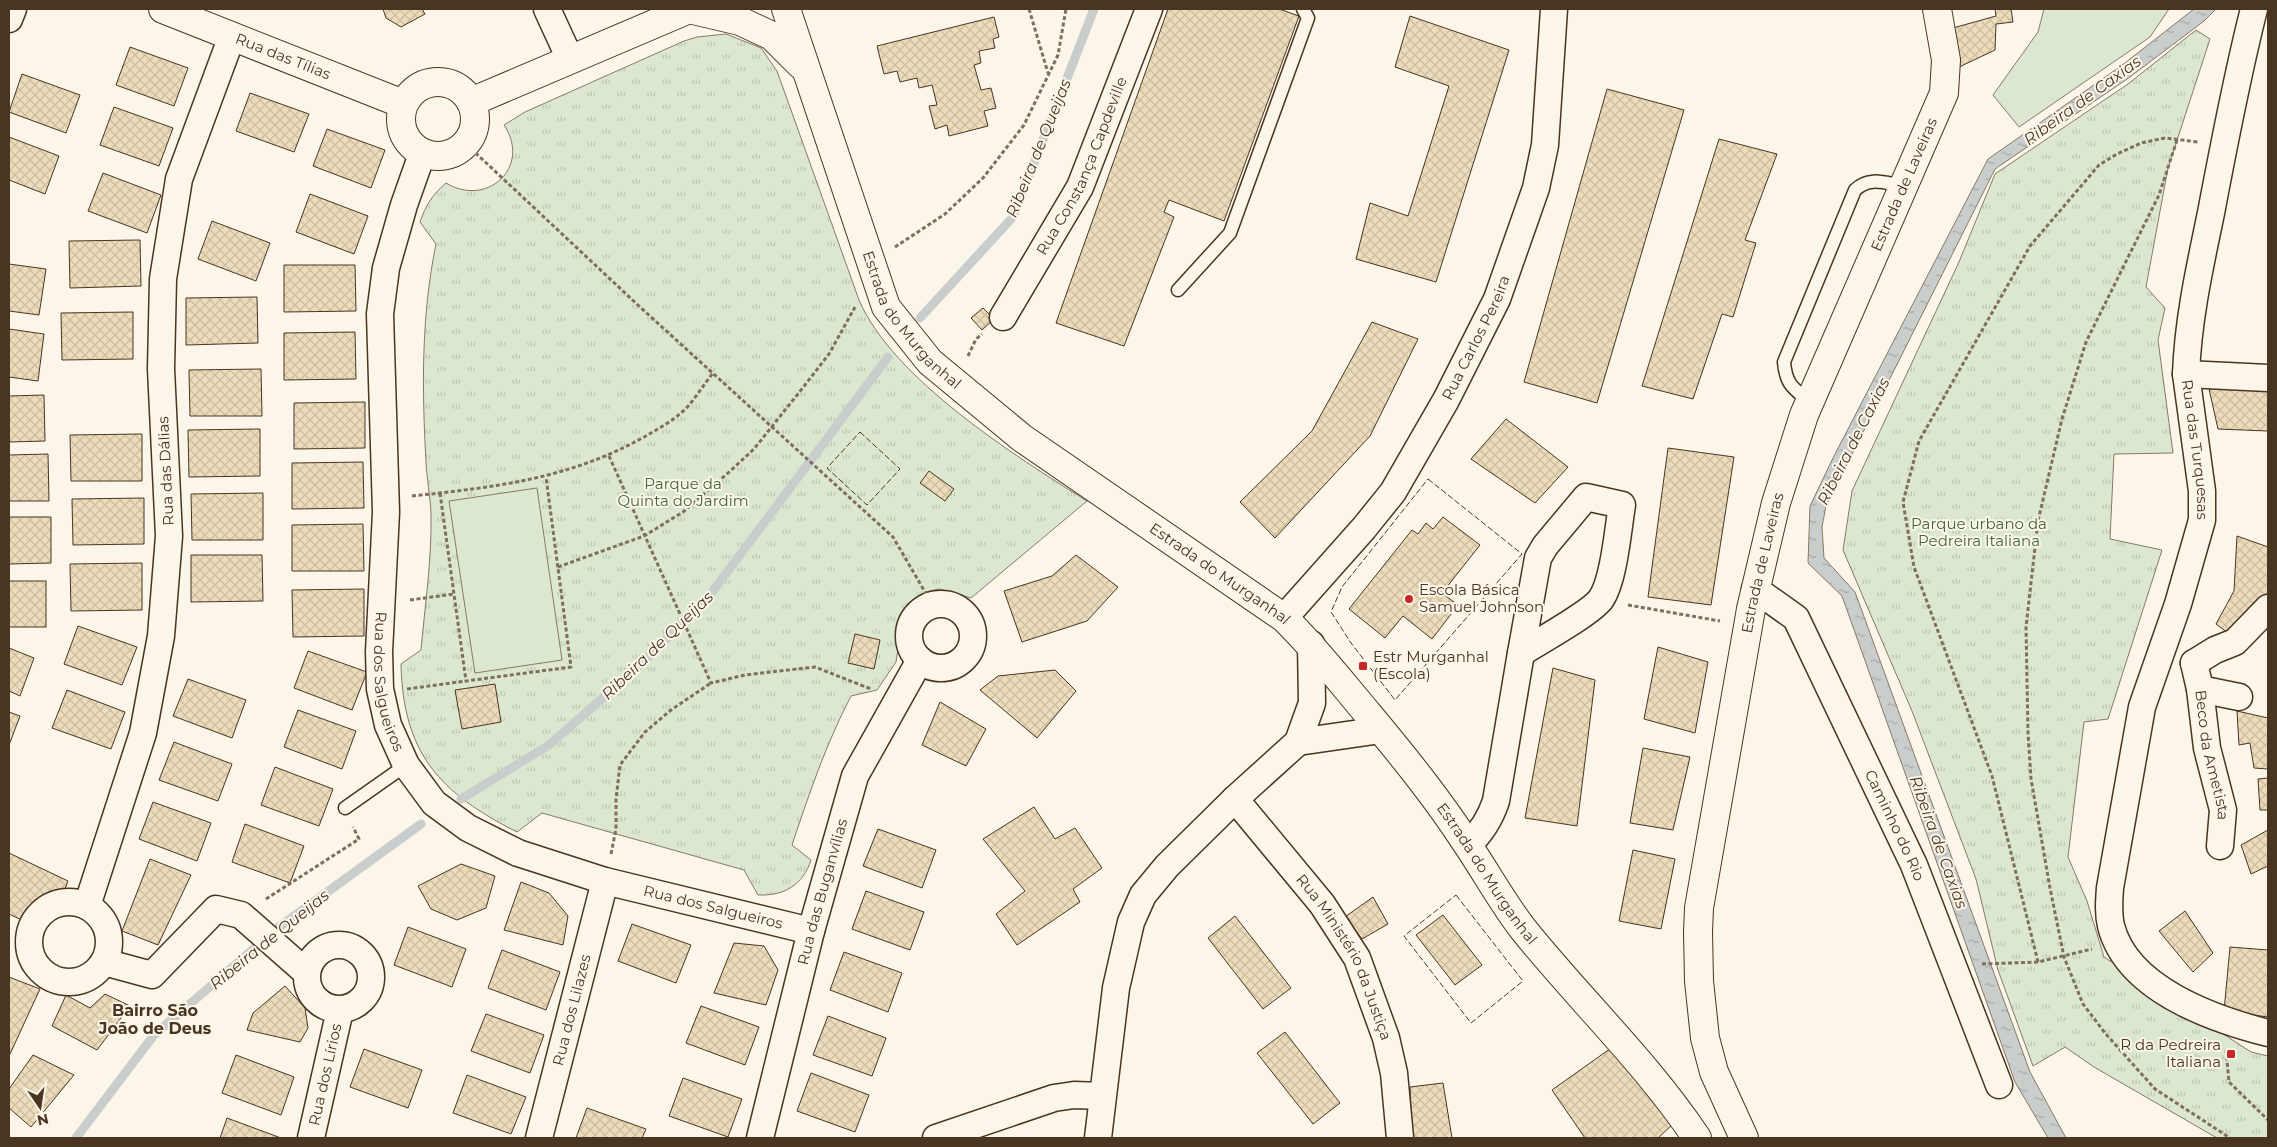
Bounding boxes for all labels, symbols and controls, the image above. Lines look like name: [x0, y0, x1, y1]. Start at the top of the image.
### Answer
street label: Rua das Tílias: [233, 29, 334, 83]
water label: Ribeira de Caxias: [2020, 51, 2145, 149]
street label: Rua Constança Capdeville: [1032, 74, 1131, 258]
water label: Ribeira de Queijas: [1002, 76, 1075, 220]
street label: Estrada de Laveiras: [1866, 115, 1941, 254]
street label: Estrada do Murganhal: [859, 248, 965, 393]
street label: Rua Carlos Pereira: [1437, 273, 1514, 403]
water label: Ribeira de Caxias: [1813, 374, 1894, 508]
street label: Rua das Turquesas: [2178, 378, 2212, 520]
street label: Rua das Dálias: [153, 416, 178, 526]
park label: Parque da Quinta do Jardim: [617, 474, 749, 510]
street label: Estrada de Laveiras: [1737, 490, 1788, 635]
park label: Parque urbano da Pedreira Italiana: [1911, 514, 2047, 550]
street label: Estrada do Murganhal: [1146, 518, 1295, 628]
place label: Escola Básica Samuel Johnson: [1419, 580, 1544, 616]
water label: Ribeira de Queijas: [598, 587, 717, 704]
marker: Escola Básica Samuel Johnson: [1403, 593, 1415, 605]
street label: Rua dos Salgueiros: [370, 611, 409, 754]
place label: Estr Murganhal (Escola): [1373, 647, 1489, 683]
marker: Estr Murganhal (Escola): [1357, 660, 1369, 672]
street label: Beco da Ametista: [2191, 689, 2233, 821]
street label: Caminho do Rio: [1861, 767, 1929, 884]
water label: Ribeira de Caxias: [1906, 773, 1971, 911]
street label: Estrada do Murganhal: [1433, 799, 1542, 948]
street label: Rua das Buganvílias: [793, 816, 851, 967]
street label: Rua Ministério da Justiça: [1292, 870, 1396, 1043]
street label: Rua dos Salgueiros: [642, 881, 785, 933]
water label: Ribeira de Queijas: [206, 885, 333, 993]
street label: Rua dos Lilazes: [548, 952, 595, 1068]
district label: Bairro São João de Deus: [98, 1001, 212, 1038]
street label: Rua dos Lírios: [304, 1022, 346, 1127]
place label: R da Pedreira Italiana: [2120, 1035, 2221, 1071]
marker: R da Pedreira Italiana: [2225, 1048, 2237, 1060]
north arrow: [15, 1082, 65, 1132]
text: N: [35, 1110, 50, 1130]

